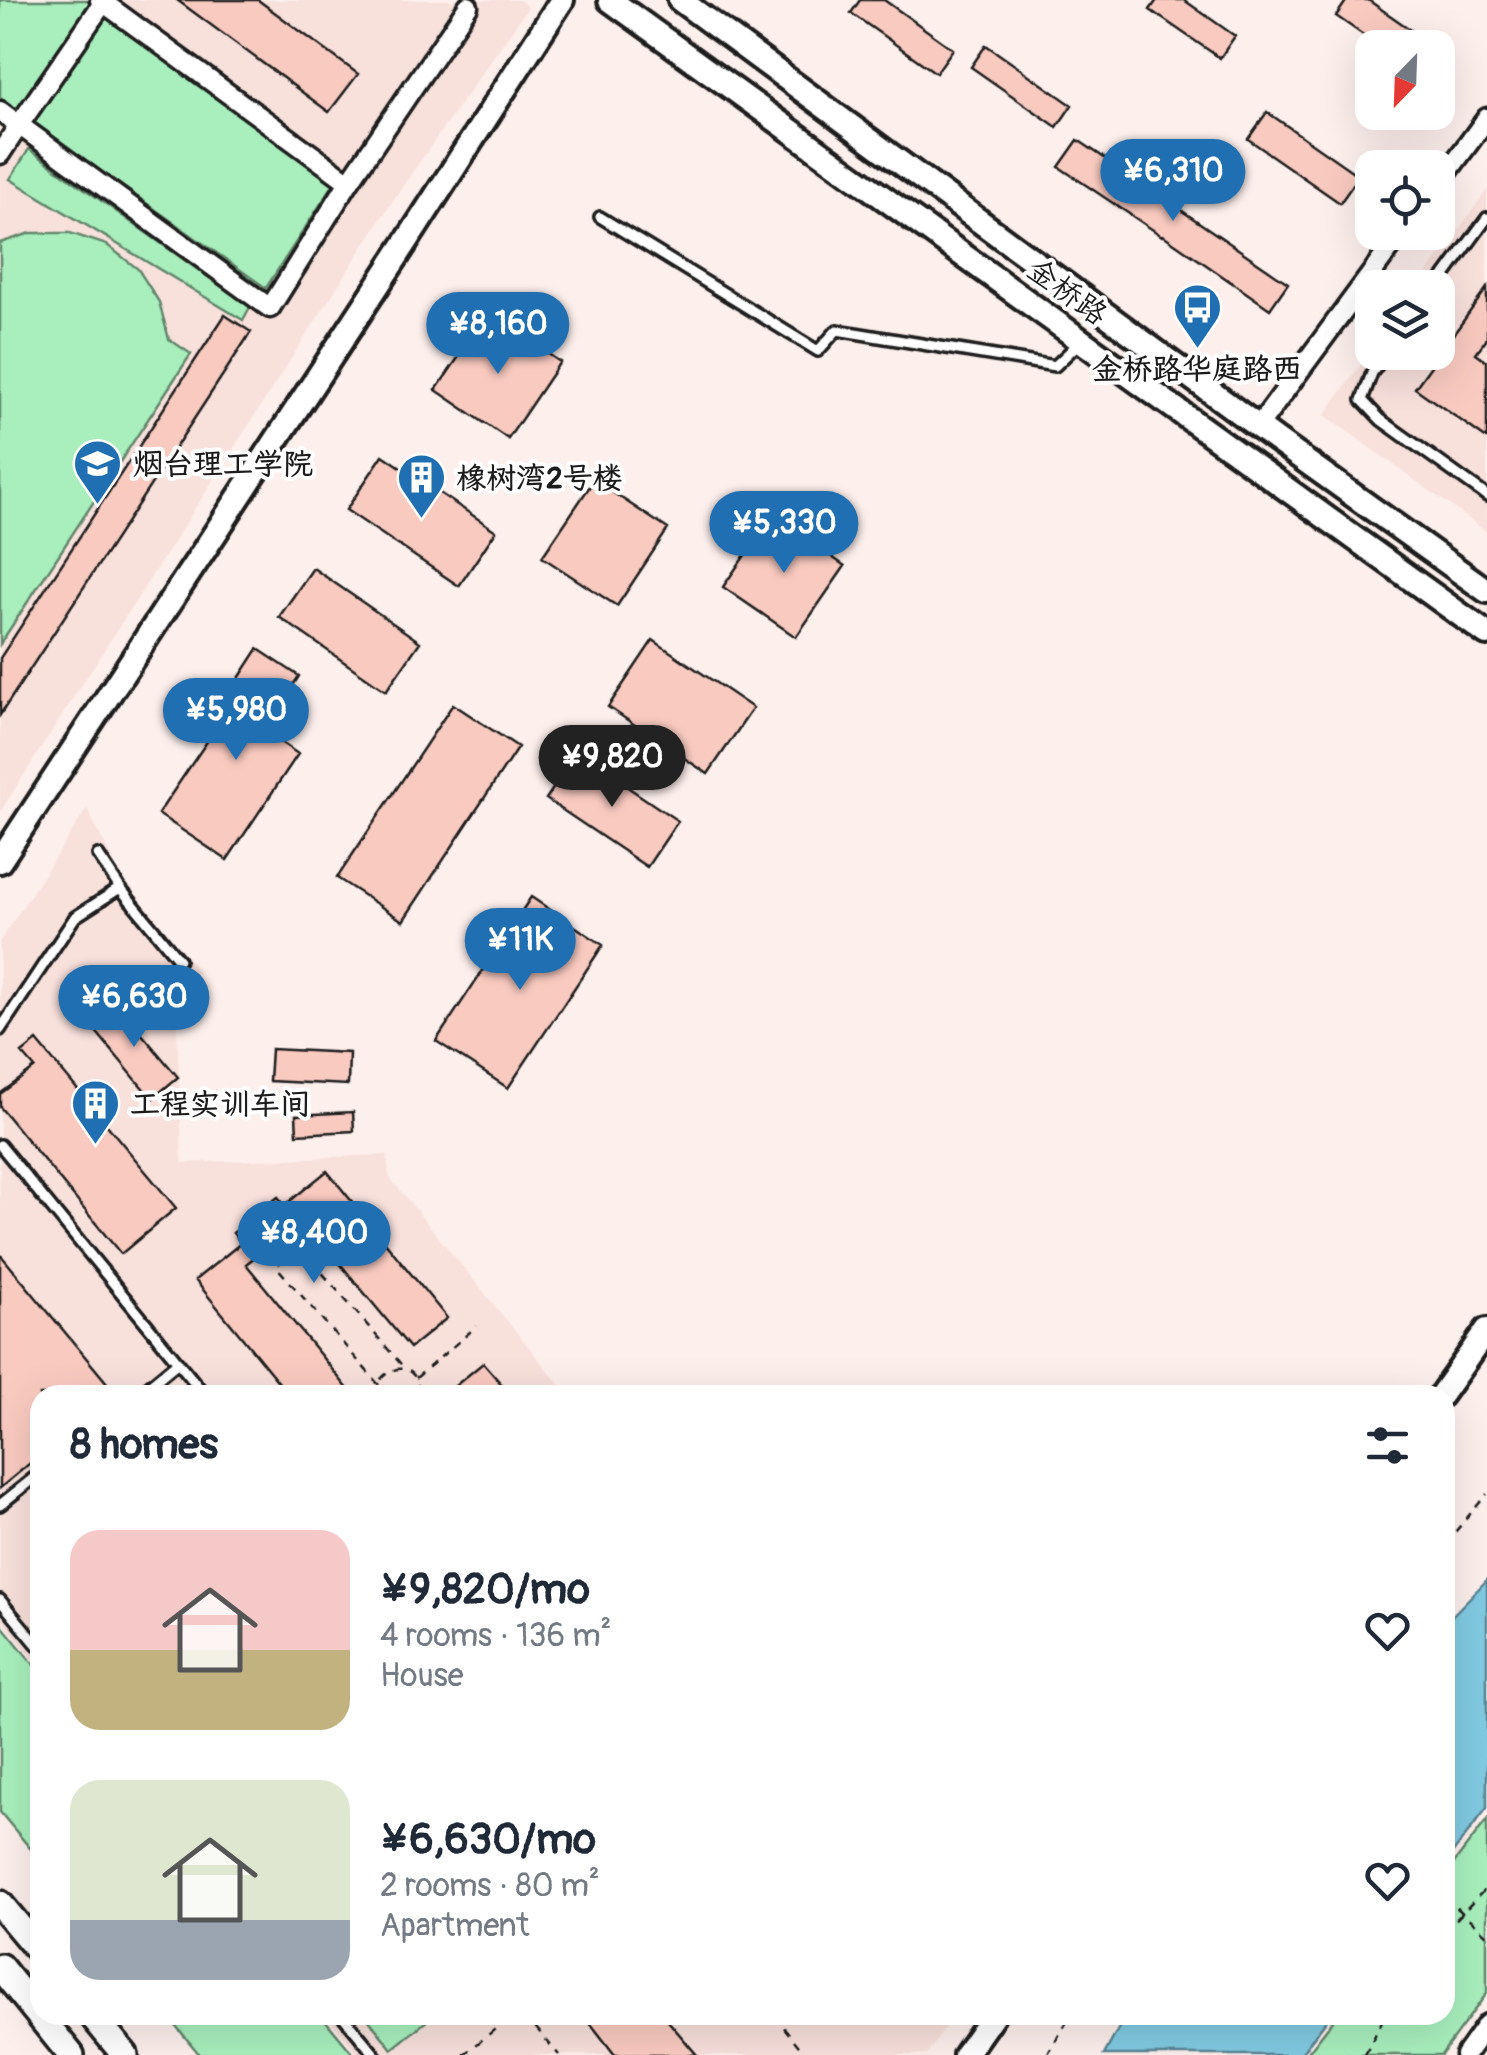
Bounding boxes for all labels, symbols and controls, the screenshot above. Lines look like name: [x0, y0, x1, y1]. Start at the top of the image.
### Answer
north arrow: [1355, 30, 1455, 130]
map controls: [1355, 30, 1455, 370]
pin: ¥6,310: [1092, 139, 1254, 224]
button: locate: [1355, 150, 1455, 250]
text: ¥6,310: [1122, 151, 1224, 191]
street label: 金桥路: [1020, 251, 1114, 333]
button: layers: [1355, 270, 1455, 370]
bus stop icon: 金桥路华庭路西: [1171, 282, 1223, 350]
pin: ¥8,160: [417, 292, 579, 377]
text: ¥8,160: [448, 304, 548, 344]
place label: 金桥路华庭路西: [1092, 351, 1302, 388]
school or university icon: 烟台理工学院: [72, 438, 124, 506]
place label: 烟台理工学院: [133, 446, 313, 483]
building icon: 橡树湾2号楼: [395, 452, 447, 520]
place label: 橡树湾2号楼: [456, 460, 623, 497]
pin: ¥5,330: [703, 491, 865, 576]
text: ¥5,330: [731, 503, 837, 543]
pin: ¥5,980: [155, 678, 317, 763]
text: ¥5,980: [185, 690, 287, 730]
pin: ¥9,820: [531, 725, 693, 810]
text: ¥9,820: [561, 737, 663, 777]
pin: ¥11K: [461, 908, 579, 993]
text: ¥11K: [487, 920, 553, 960]
pin: ¥6,630: [53, 965, 215, 1050]
text: ¥6,630: [80, 977, 188, 1017]
building icon: 工程实训车间: [69, 1078, 121, 1146]
place label: 工程实训车间: [130, 1086, 310, 1123]
pin: ¥8,400: [233, 1201, 395, 1286]
text: ¥8,400: [260, 1213, 368, 1253]
icon: filters: [1360, 1418, 1415, 1473]
text: 8 homes: [70, 1419, 218, 1471]
text: ¥9,820/mo: [380, 1564, 590, 1616]
icon: home: [150, 1570, 270, 1690]
icon: heart: [1360, 1603, 1415, 1658]
text: 4 rooms · 136 m²: [380, 1616, 612, 1656]
text: House: [380, 1656, 464, 1696]
text: ¥6,630/mo: [380, 1814, 596, 1866]
icon: home: [150, 1820, 270, 1940]
icon: heart: [1360, 1853, 1415, 1908]
text: 2 rooms · 80 m²: [380, 1866, 600, 1906]
text: Apartment: [380, 1906, 529, 1946]

